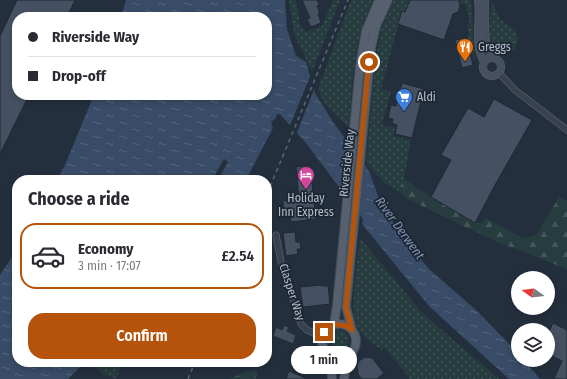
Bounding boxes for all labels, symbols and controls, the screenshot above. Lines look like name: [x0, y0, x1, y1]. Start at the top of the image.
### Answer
text: Riverside Way: [52, 28, 139, 46]
restaurant icon: Greggs: [455, 37, 475, 62]
place label: Greggs: [478, 40, 511, 54]
route start: [360, 53, 378, 71]
text: Drop-off: [52, 67, 106, 85]
supermarket icon: Aldi: [394, 87, 414, 112]
place label: Aldi: [417, 90, 436, 104]
street label: Riverside Way: [336, 128, 358, 197]
hotel icon: Holiday Inn Express: [296, 165, 316, 190]
text: Choose a ride: [28, 188, 130, 210]
place label: Holiday Inn Express: [278, 191, 334, 219]
water label: River Derwent: [372, 194, 428, 263]
icon: car: [30, 238, 66, 274]
text: Economy: [78, 240, 133, 258]
text: £2.54: [221, 247, 254, 265]
text: 3 min · 17:07: [78, 258, 141, 273]
street label: Clasper Way: [276, 262, 308, 323]
north arrow: [511, 271, 555, 315]
map controls: [511, 271, 555, 367]
button: Confirm: [28, 313, 256, 359]
route end: [315, 323, 333, 341]
button: layers: [511, 323, 555, 367]
callout: 1 min: [291, 346, 357, 374]
text: 1 min: [310, 352, 338, 367]

